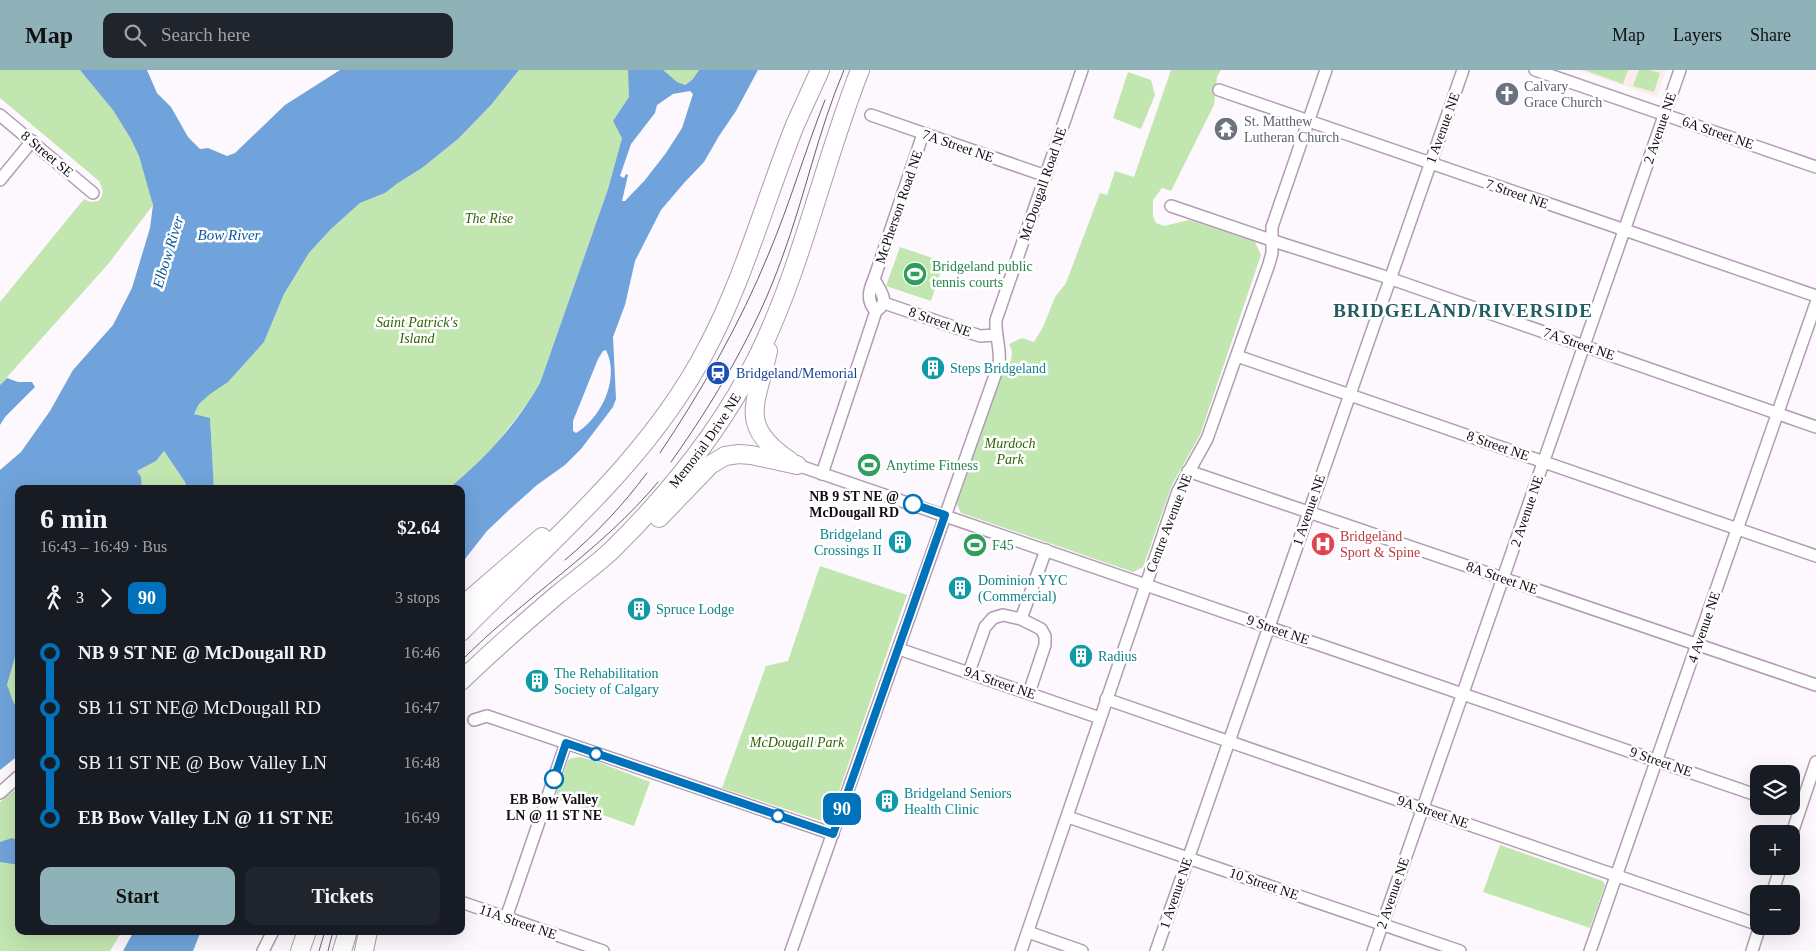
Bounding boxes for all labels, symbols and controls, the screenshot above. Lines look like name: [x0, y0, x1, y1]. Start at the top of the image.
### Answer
search box: [103, 13, 453, 58]
icon: search: [121, 21, 149, 49]
text: Map: [25, 22, 73, 48]
text: Search here: [161, 24, 250, 45]
text: Map: [1612, 25, 1645, 45]
text: Layers: [1673, 25, 1722, 45]
text: Share: [1750, 25, 1791, 45]
place label: Calvary Grace Church: [1524, 79, 1602, 110]
church icon: Calvary Grace Church: [1494, 81, 1520, 107]
street label: 1 Avenue NE: [1423, 90, 1463, 166]
street label: 2 Avenue NE: [1641, 90, 1679, 166]
place label: St. Matthew Lutheran Church: [1244, 114, 1339, 145]
street label: 6A Street NE: [1680, 114, 1756, 152]
temple icon: St. Matthew Lutheran Church: [1213, 116, 1239, 142]
street label: McDougall Road NE: [1017, 125, 1069, 243]
street label: 7A Street NE: [920, 127, 996, 165]
street label: 8 Street SE: [18, 128, 76, 180]
street label: McPherson Road NE: [873, 148, 925, 266]
street label: 7 Street NE: [1484, 176, 1550, 212]
park label: The Rise: [465, 211, 513, 226]
water label: Elbow River: [149, 214, 187, 291]
water label: Bow River: [198, 227, 261, 243]
place label: Bridgeland public tennis courts: [932, 259, 1033, 290]
sports icon: Bridgeland public tennis courts: [902, 261, 928, 287]
district label: BRIDGELAND/RIVERSIDE: [1333, 300, 1593, 321]
street label: 8 Street NE: [907, 304, 973, 340]
park label: Saint Patrick's Island: [376, 315, 459, 346]
street label: 7A Street NE: [1541, 325, 1617, 363]
building icon: Steps Bridgeland: [920, 355, 946, 381]
station icon: Bridgeland/Memorial: [705, 360, 731, 386]
place label: Steps Bridgeland: [950, 361, 1046, 376]
place label: Bridgeland/Memorial: [736, 366, 857, 381]
street label: Memorial Drive NE: [666, 390, 744, 491]
street label: 8 Street NE: [1465, 428, 1531, 464]
park label: Murdoch Park: [984, 436, 1035, 467]
sports icon: Anytime Fitness: [856, 452, 882, 478]
place label: Anytime Fitness: [886, 458, 978, 473]
street label: Centre Avenue NE: [1143, 471, 1195, 575]
street label: 1 Avenue NE: [1290, 472, 1328, 548]
street label: 2 Avenue NE: [1508, 473, 1546, 549]
place label: NB 9 ST NE @ McDougall RD: [809, 489, 899, 520]
marker: NB 9 ST NE @ McDougall RD: [903, 494, 923, 514]
text: 6 min: [40, 503, 108, 534]
text: $2.64: [397, 517, 440, 538]
place label: Bridgeland Crossings II: [814, 527, 882, 558]
building icon: Bridgeland Crossings II: [887, 529, 913, 555]
place label: Bridgeland Sport & Spine: [1340, 529, 1420, 560]
hospital icon: Bridgeland Sport & Spine: [1310, 531, 1336, 557]
sports icon: F45: [962, 532, 988, 558]
text: 16:43 – 16:49 · Bus: [40, 538, 167, 555]
place label: F45: [992, 538, 1014, 553]
street label: 8A Street NE: [1464, 559, 1540, 597]
place label: Dominion YYC (Commercial): [978, 573, 1067, 605]
building icon: Dominion YYC (Commercial): [947, 575, 973, 601]
icon: walk: [40, 584, 68, 612]
icon: forward: [92, 584, 120, 612]
text: 90: [138, 588, 156, 608]
text: 3: [76, 589, 84, 606]
text: 3 stops: [395, 589, 440, 606]
street label: 4 Avenue NE: [1685, 589, 1723, 665]
building icon: Spruce Lodge: [626, 596, 652, 622]
place label: Spruce Lodge: [656, 602, 734, 617]
street label: 9 Street NE: [1245, 612, 1311, 648]
text: NB 9 ST NE @ McDougall RD: [78, 642, 327, 663]
building icon: Radius: [1068, 643, 1094, 669]
text: 16:46: [404, 644, 440, 661]
place label: Radius: [1098, 649, 1137, 664]
street label: 9A Street NE: [962, 664, 1038, 702]
place label: The Rehabilitation Society of Calgary: [554, 666, 659, 697]
building icon: The Rehabilitation Society of Calgary: [524, 668, 550, 694]
text: SB 11 ST NE@ McDougall RD: [78, 697, 321, 718]
text: 16:47: [404, 699, 440, 716]
park label: McDougall Park: [749, 735, 845, 750]
street label: 9 Street NE: [1628, 744, 1694, 780]
unlabelled marker: [589, 747, 603, 761]
text: SB 11 ST NE @ Bow Valley LN: [78, 752, 327, 773]
text: 16:48: [404, 754, 440, 771]
map controls: [1750, 765, 1800, 935]
button: layers: [1750, 765, 1800, 815]
marker: EB Bow Valley LN @ 11 ST NE: [544, 769, 564, 789]
place label: Bridgeland Seniors Health Clinic: [904, 786, 1012, 817]
building icon: Bridgeland Seniors Health Clinic: [874, 788, 900, 814]
place label: EB Bow Valley LN @ 11 ST NE: [506, 792, 602, 823]
line badge: 90: [820, 793, 864, 825]
street label: 9A Street NE: [1395, 793, 1471, 831]
text: 90: [833, 799, 851, 819]
text: EB Bow Valley LN @ 11 ST NE: [78, 807, 333, 828]
text: 16:49: [404, 809, 440, 826]
unlabelled marker: [771, 809, 785, 823]
button: +: [1750, 825, 1800, 875]
street label: 1 Avenue NE: [1157, 855, 1195, 931]
street label: 2 Avenue NE: [1374, 855, 1412, 931]
street label: 10 Street NE: [1227, 865, 1301, 903]
button: Start: [40, 867, 235, 925]
button: Tickets: [245, 867, 440, 925]
button: −: [1750, 885, 1800, 935]
street label: 11A Street NE: [477, 902, 559, 942]

